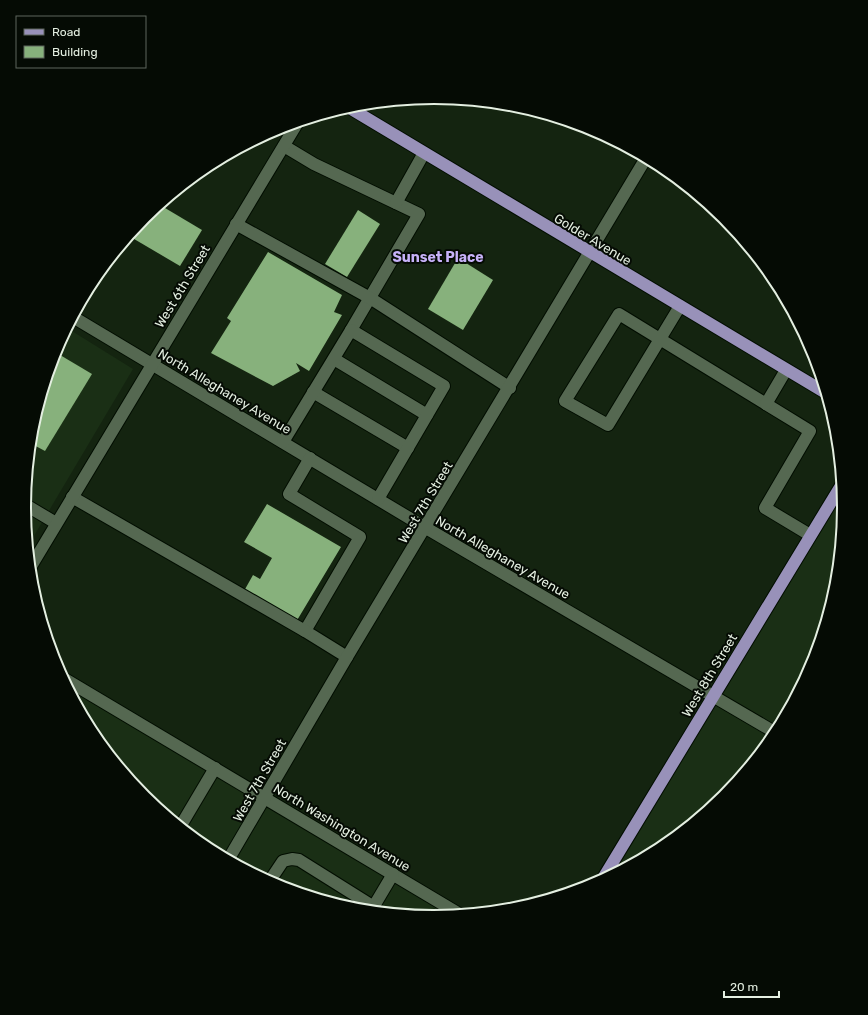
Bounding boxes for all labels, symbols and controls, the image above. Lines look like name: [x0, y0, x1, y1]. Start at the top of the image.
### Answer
legend: [16, 16, 146, 68]
text: Road: [52, 25, 80, 39]
text: Building: [52, 45, 98, 59]
street label: Golder Avenue: [551, 210, 634, 268]
street label: West 6th Street: [152, 242, 213, 330]
district label: Sunset Place: [392, 249, 484, 266]
street label: North Alleghaney Avenue: [155, 346, 294, 438]
street label: West 7th Street: [395, 459, 456, 546]
street label: North Alleghaney Avenue: [432, 513, 573, 603]
street label: West 8th Street: [679, 631, 740, 720]
street label: West 7th Street: [230, 736, 289, 824]
street label: North Washington Avenue: [270, 781, 413, 875]
scale bar: [724, 973, 779, 999]
text: 20 m: [730, 980, 758, 994]

